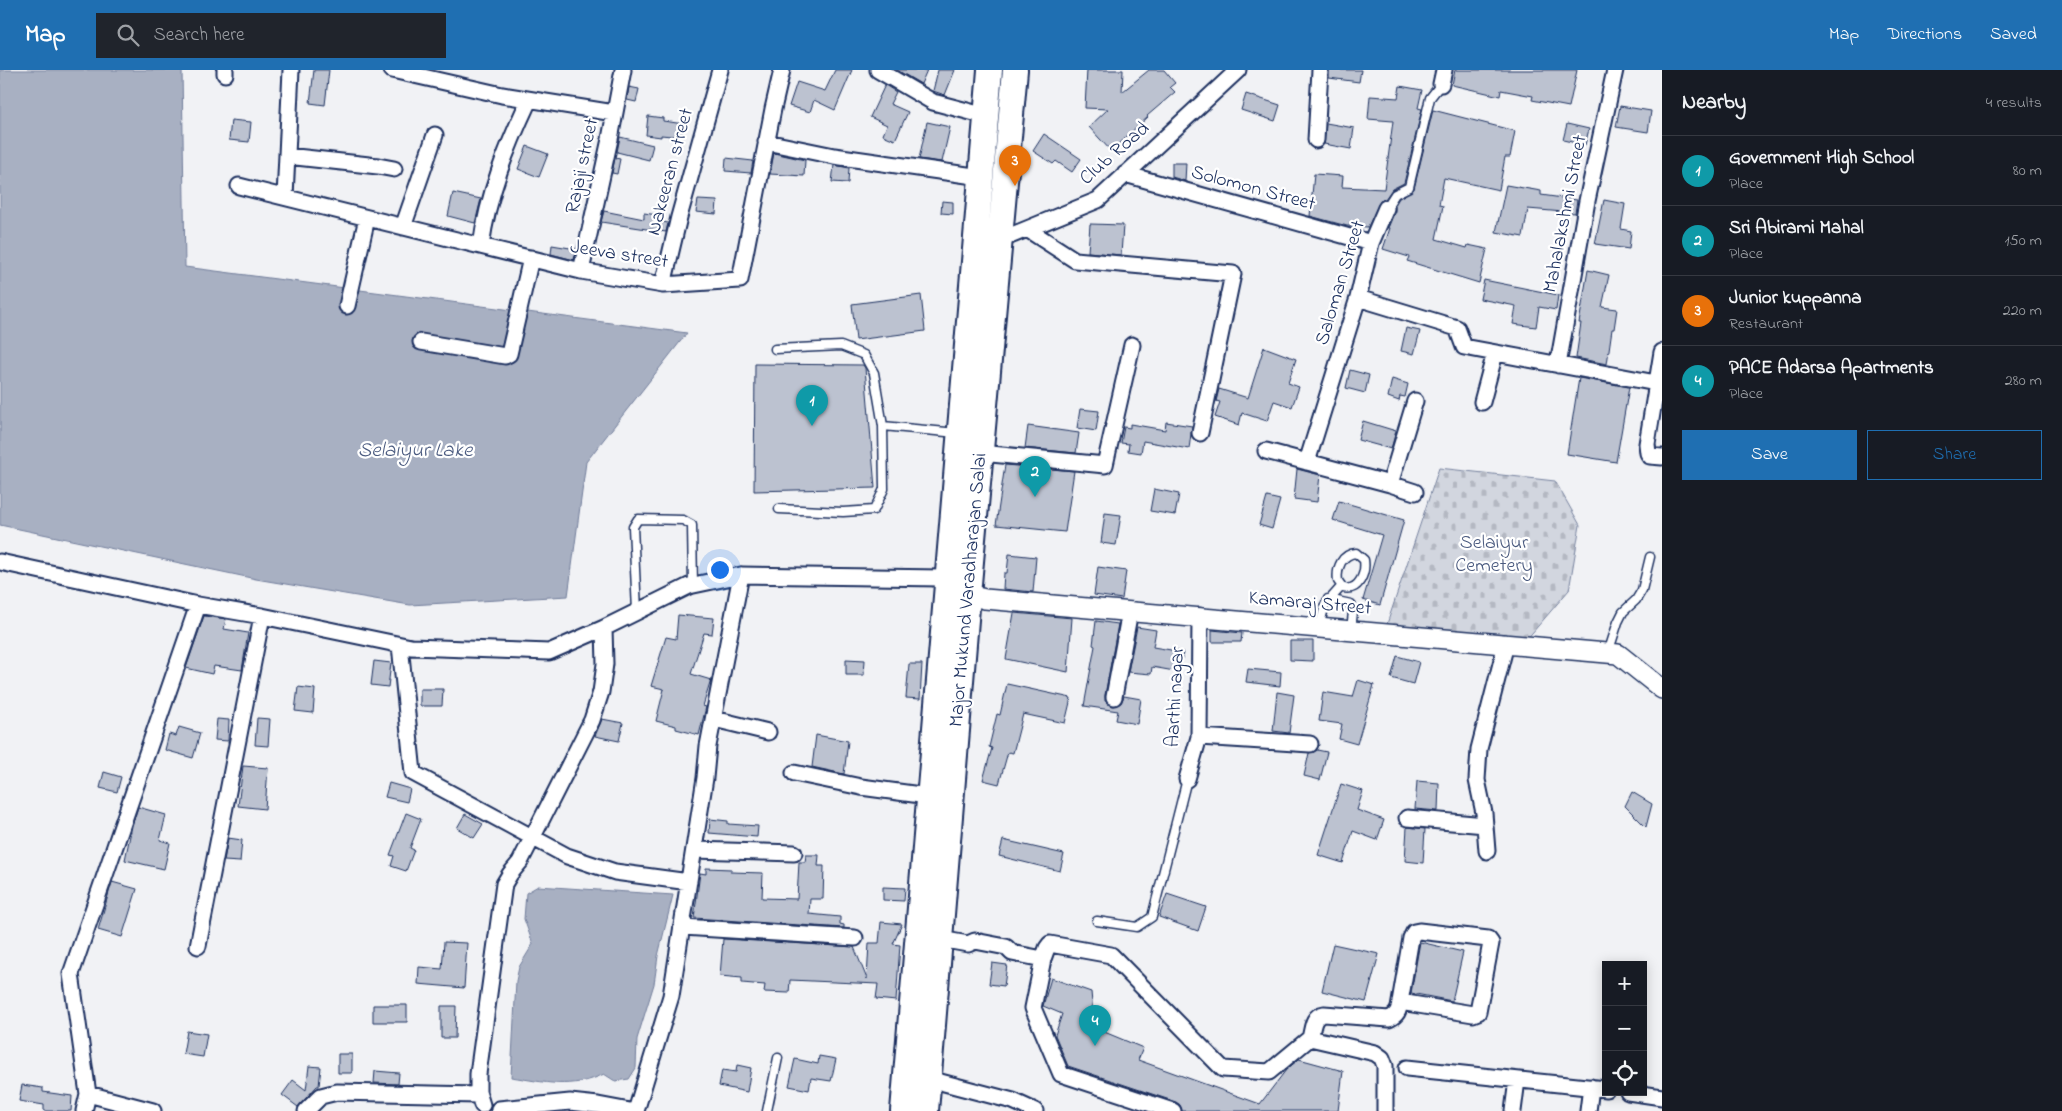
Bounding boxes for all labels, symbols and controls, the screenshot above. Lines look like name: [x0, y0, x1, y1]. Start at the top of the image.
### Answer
search box: [96, 13, 446, 58]
text: Map: [25, 18, 66, 53]
icon: search: [114, 21, 142, 49]
text: Search here: [154, 22, 245, 49]
text: Map: [1829, 22, 1859, 48]
text: Directions: [1887, 22, 1962, 48]
text: Saved: [1990, 22, 2037, 48]
text: Nearby: [1682, 88, 1746, 118]
text: 4 results: [1986, 91, 2042, 115]
street label: Nakeeran street: [640, 105, 702, 239]
street label: Rajaji street: [559, 115, 607, 216]
street label: Club Road: [1073, 115, 1157, 193]
street label: Mahalakshmi Street: [1536, 132, 1596, 295]
pin: 3: [999, 145, 1031, 186]
text: Government High School: [1729, 145, 1914, 172]
street label: Solomon Street: [1188, 158, 1319, 220]
text: 1: [1695, 159, 1701, 183]
text: 80 m: [2013, 159, 2042, 183]
text: Place: [1729, 172, 1763, 196]
text: Sri Abirami Mahal: [1729, 215, 1864, 242]
street label: Saloman Street: [1308, 217, 1374, 349]
text: 2: [1694, 229, 1702, 253]
text: 150 m: [2004, 229, 2042, 253]
street label: Jeeva street: [568, 233, 670, 277]
text: Place: [1729, 242, 1763, 266]
text: Junior kuppanna: [1729, 285, 1861, 312]
text: 3: [1695, 299, 1701, 323]
text: 220 m: [2003, 299, 2042, 323]
text: Restaurant: [1729, 312, 1803, 336]
text: PACE Adarsa Apartments: [1729, 355, 1934, 382]
text: 4: [1695, 369, 1701, 393]
text: 280 m: [2005, 369, 2042, 393]
text: Place: [1729, 382, 1763, 406]
pin: 1: [796, 385, 828, 426]
button: Save: [1682, 430, 1857, 480]
button: Share: [1867, 430, 2042, 480]
water label: Selaiyur Lake: [358, 436, 474, 466]
street label: Major Mukund Varadharajan Salai: [943, 452, 995, 728]
pin: 2: [1019, 456, 1051, 497]
park label: Selaiyur Cemetery: [1455, 529, 1533, 581]
your location: [707, 557, 733, 583]
street label: Kamaraj Street: [1247, 584, 1373, 624]
street label: Aarthi nagar: [1159, 645, 1194, 748]
map controls: [1602, 961, 1647, 1096]
button: +: [1602, 961, 1647, 1006]
pin: 4: [1079, 1005, 1111, 1046]
button: −: [1602, 1006, 1647, 1051]
button: locate: [1602, 1051, 1647, 1096]

